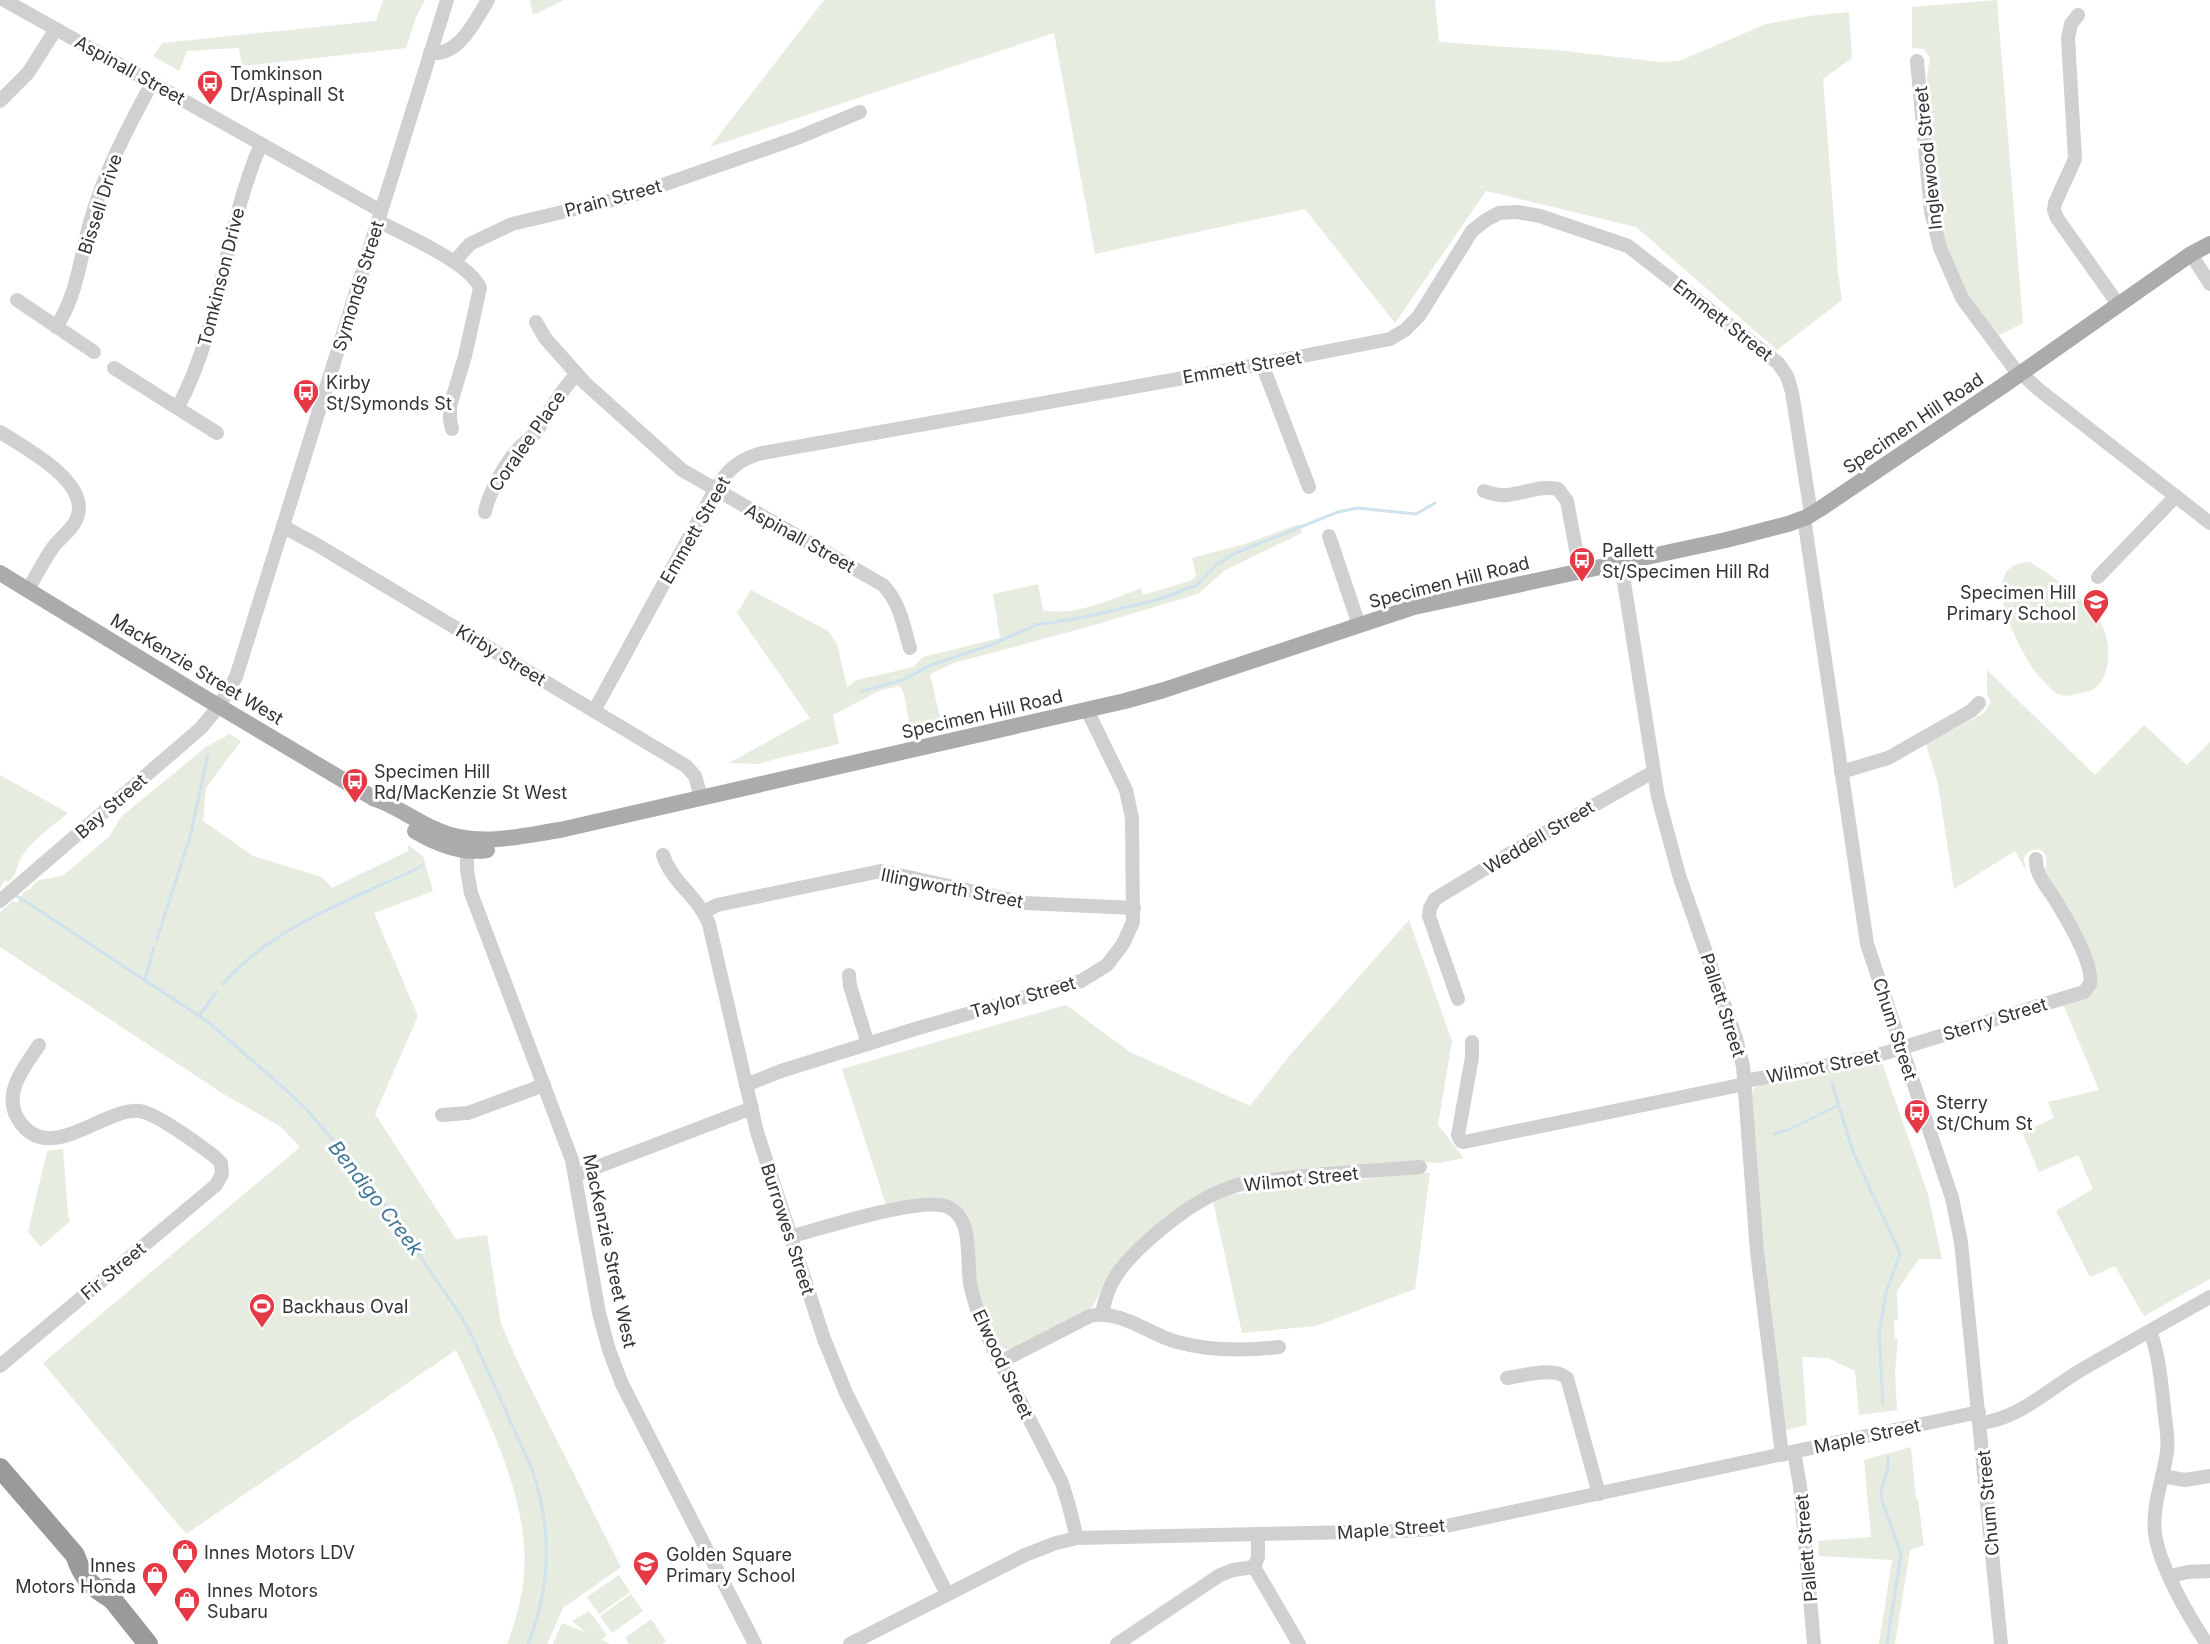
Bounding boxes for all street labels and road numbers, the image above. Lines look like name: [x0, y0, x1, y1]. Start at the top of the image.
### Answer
street label: Aspinall Street: [71, 31, 189, 109]
street label: Inglewood Street: [1910, 85, 1946, 231]
street label: Bissell Drive: [74, 151, 126, 257]
street label: Prain Street: [562, 175, 664, 221]
street label: Tomkinson Drive: [194, 205, 248, 349]
street label: Symonds Street: [328, 218, 388, 354]
street label: Emmett Street: [1669, 275, 1777, 365]
street label: Emmett Street: [1181, 346, 1303, 388]
street label: Specimen Hill Road: [1839, 368, 1987, 478]
street label: Coralee Place: [485, 387, 569, 495]
street label: Emmett Street: [656, 473, 734, 587]
street label: Aspinall Street: [741, 499, 859, 577]
street label: Specimen Hill Road: [1367, 552, 1531, 612]
street label: MacKenzie Street West: [107, 609, 287, 729]
street label: Kirby Street: [453, 620, 550, 690]
street label: Specimen Hill Road: [899, 685, 1065, 743]
street label: Bay Street: [71, 769, 151, 843]
street label: Weddell Street: [1480, 796, 1598, 878]
street label: Illingworth Street: [879, 864, 1025, 912]
street label: Pallett Street: [1696, 950, 1750, 1060]
street label: Taylor Street: [968, 972, 1078, 1022]
street label: Chum Street: [1869, 975, 1921, 1083]
street label: Sterry Street: [1940, 993, 2050, 1045]
street label: Wilmot Street: [1765, 1045, 1881, 1087]
street label: MacKenzie Street West: [579, 1152, 641, 1350]
street label: Burrowes Street: [757, 1161, 819, 1297]
street label: Wilmot Street: [1243, 1163, 1359, 1195]
street label: Fir Street: [77, 1238, 150, 1304]
street label: Elwood Street: [969, 1306, 1038, 1422]
street label: Maple Street: [1812, 1414, 1922, 1458]
street label: Chum Street: [1973, 1449, 2003, 1557]
street label: Pallett Street: [1791, 1493, 1821, 1603]
street label: Maple Street: [1336, 1515, 1446, 1543]

